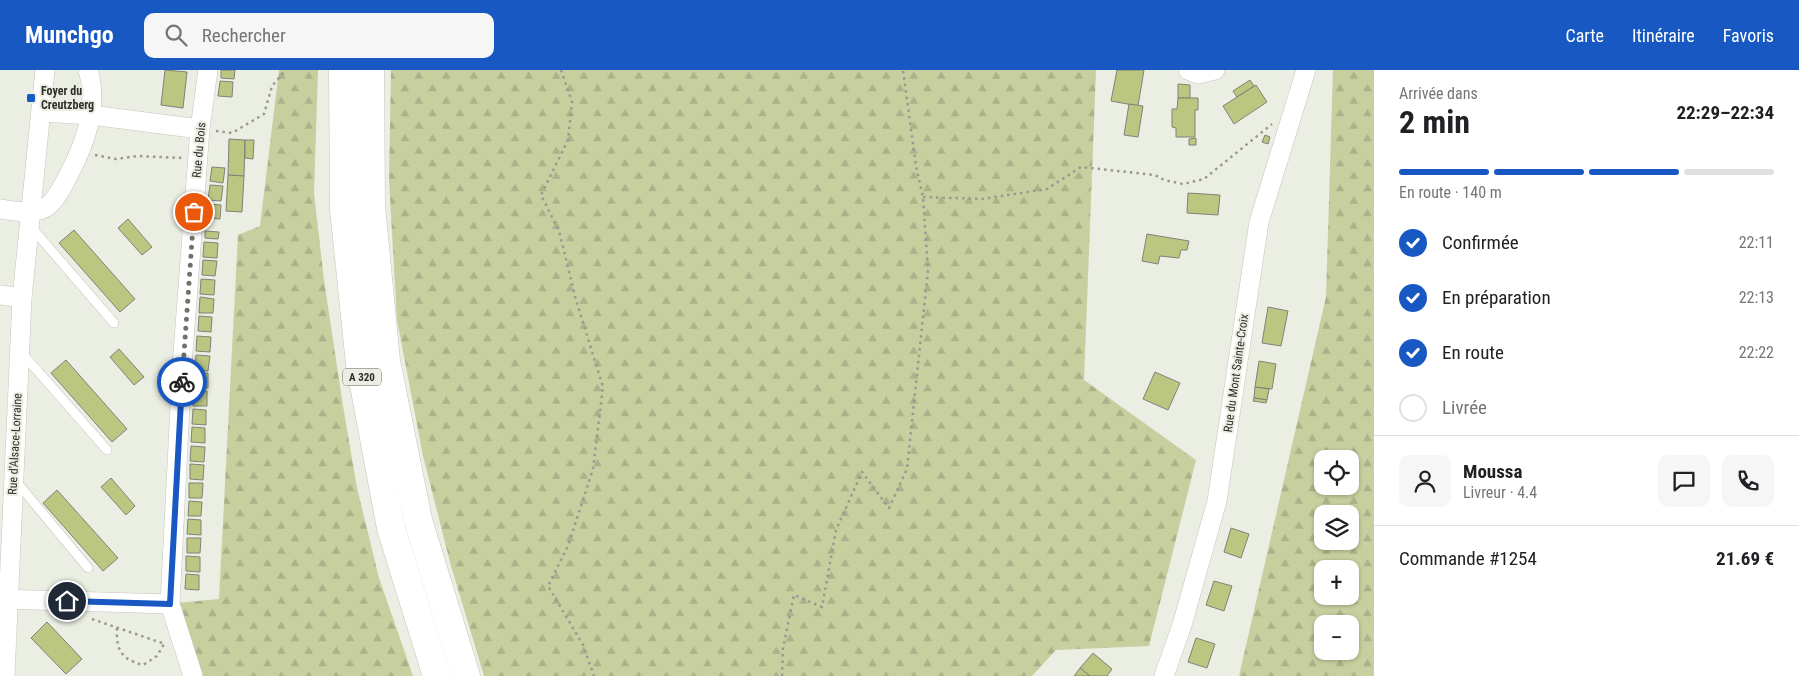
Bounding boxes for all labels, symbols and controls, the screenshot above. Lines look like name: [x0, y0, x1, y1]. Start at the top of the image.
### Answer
search box: [144, 13, 494, 58]
text: Munchgo: [25, 21, 114, 49]
icon: search: [162, 21, 190, 49]
text: Rechercher: [202, 24, 286, 47]
text: Carte: [1565, 25, 1604, 46]
text: Itinéraire: [1632, 25, 1695, 46]
text: Favoris: [1723, 25, 1774, 46]
place label: Foyer du Creutzberg: [41, 84, 94, 112]
text: Arrivée dans: [1399, 84, 1478, 103]
marker: Foyer du Creutzberg: [25, 92, 37, 104]
text: 22:29–22:34: [1676, 101, 1774, 124]
text: 2 min: [1399, 103, 1470, 141]
street label: Rue du Bois: [190, 122, 208, 178]
text: En route · 140 m: [1399, 183, 1502, 202]
pin: [173, 191, 215, 233]
icon: bag: [180, 198, 208, 226]
icon: check: [1399, 229, 1427, 257]
text: Confirmée: [1442, 231, 1519, 254]
text: 22:11: [1739, 233, 1774, 252]
icon: check: [1399, 284, 1427, 312]
text: En préparation: [1442, 286, 1551, 309]
text: 22:13: [1739, 288, 1774, 307]
street label: Rue du Mont Sainte-Croix: [1221, 313, 1251, 433]
icon: check: [1399, 339, 1427, 367]
text: En route: [1442, 341, 1504, 364]
text: 22:22: [1739, 343, 1774, 362]
courier: [157, 357, 207, 407]
icon: bike: [168, 368, 196, 396]
road number: A 320: [343, 368, 381, 386]
street label: Rue d'Alsace-Lorraine: [5, 392, 25, 495]
text: Livrée: [1442, 396, 1487, 419]
map controls: [1314, 450, 1359, 660]
button: locate: [1314, 450, 1359, 495]
button: person: [1399, 455, 1451, 507]
button: chat: [1658, 455, 1710, 507]
button: phone: [1722, 455, 1774, 507]
text: Moussa: [1463, 460, 1522, 483]
text: Livreur · 4.4: [1463, 483, 1537, 502]
button: layers: [1314, 505, 1359, 550]
text: Commande #1254: [1399, 547, 1537, 570]
text: 21.69 €: [1716, 547, 1774, 570]
button: +: [1314, 560, 1359, 605]
pin: [46, 580, 88, 622]
icon: home: [53, 587, 81, 615]
button: −: [1314, 615, 1359, 660]

